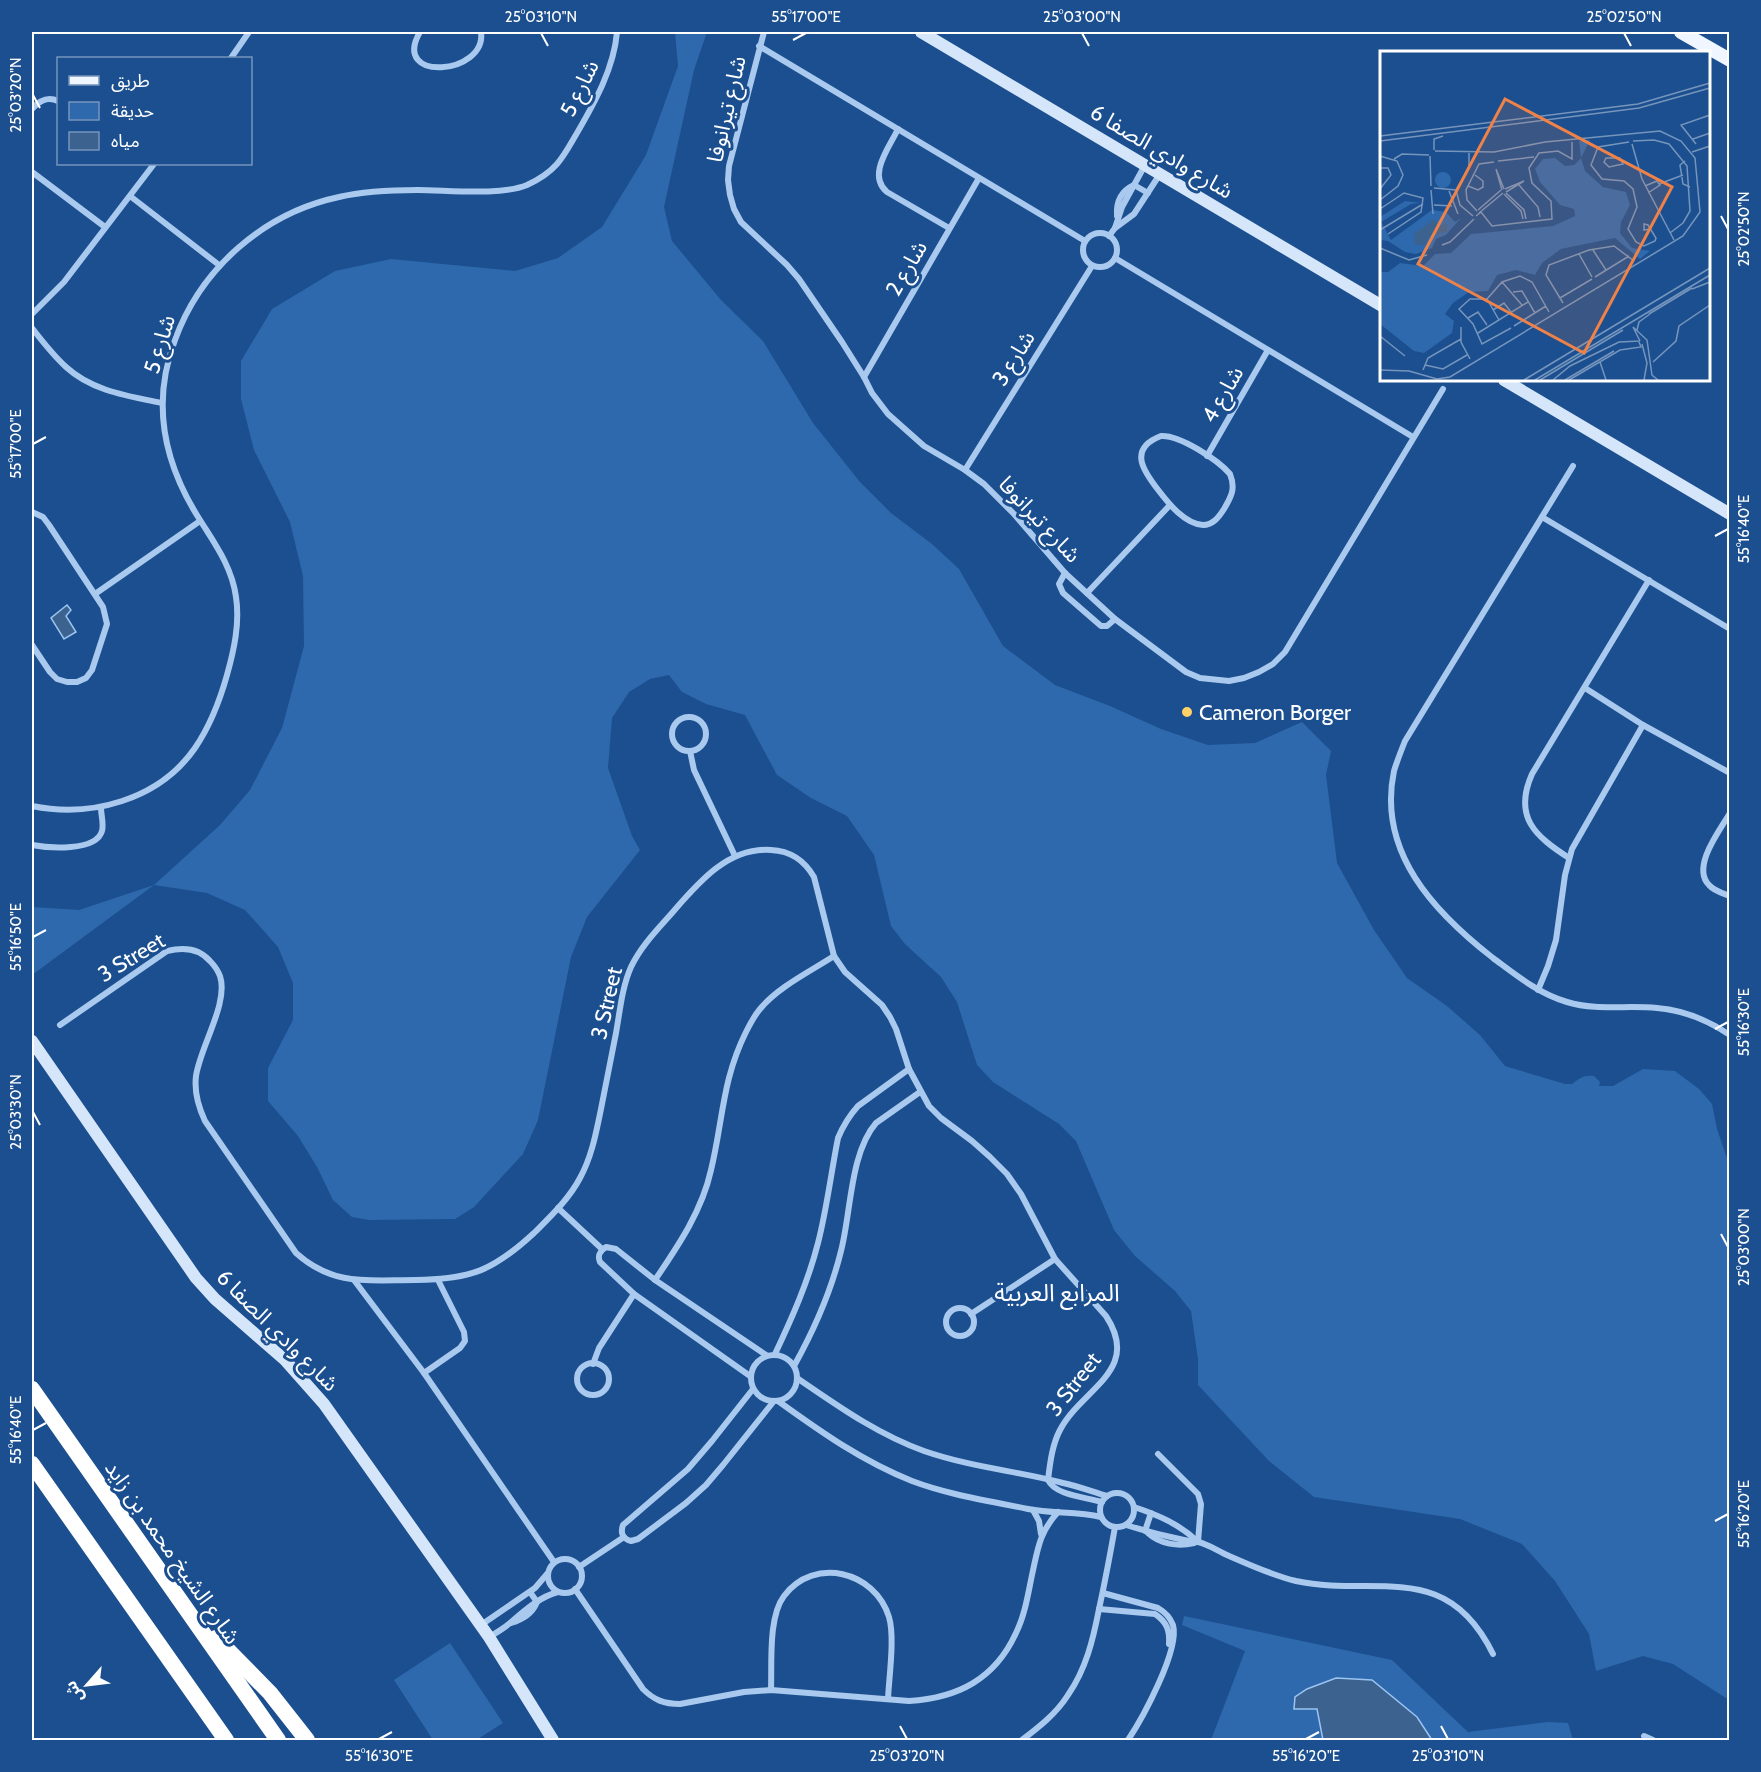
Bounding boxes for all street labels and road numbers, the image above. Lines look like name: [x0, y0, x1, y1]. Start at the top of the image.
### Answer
street label: شارع تيرانوفا: [701, 53, 755, 166]
street label: شارع 5: [554, 55, 607, 122]
street label: شارع وادي الصفا 6: [1084, 98, 1238, 207]
street label: شارع 2: [880, 236, 936, 302]
street label: شارع 5: [138, 312, 184, 378]
street label: شارع 3: [986, 326, 1043, 392]
street label: شارع 4: [1196, 361, 1252, 429]
street label: شارع تيرانوفا: [991, 470, 1087, 570]
street label: 3 Street: [93, 927, 170, 988]
street label: 3 Street: [585, 964, 628, 1042]
street label: شارع وادي الصفا 6: [209, 1264, 344, 1399]
street label: 3 Street: [1040, 1347, 1107, 1422]
street label: شارع الشيخ محمد بن زايد: [97, 1455, 246, 1651]

